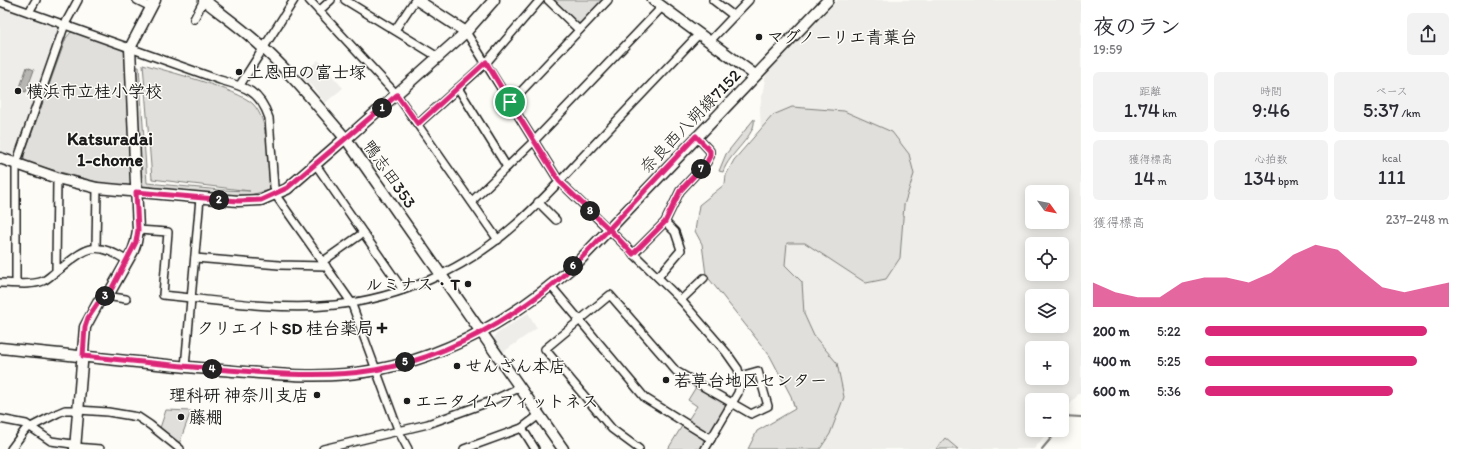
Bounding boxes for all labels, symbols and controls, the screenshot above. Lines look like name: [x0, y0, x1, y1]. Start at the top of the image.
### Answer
text: 夜のラン: [1093, 13, 1181, 40]
button: share: [1407, 13, 1449, 55]
place label: マグノーリエ青葉台: [767, 27, 917, 47]
marker: マグノーリエ青葉台: [754, 32, 764, 42]
text: 19:59: [1093, 42, 1123, 57]
place label: 上恩田の富士塚: [247, 62, 366, 82]
street label: 奈良西八朔線7152: [635, 65, 745, 177]
marker: 上恩田の富士塚: [234, 67, 244, 77]
place label: 横浜市立桂小学校: [26, 81, 162, 101]
pin: [493, 85, 527, 119]
text: 距離: [1139, 85, 1161, 98]
text: 時間: [1260, 85, 1282, 98]
text: ペース: [1375, 85, 1408, 98]
marker: 横浜市立桂小学校: [13, 86, 23, 96]
icon: arrive: [499, 91, 521, 113]
pin: 1: [372, 98, 392, 118]
text: 1.74: [1124, 98, 1160, 122]
text: 9:46: [1252, 98, 1290, 122]
text: 5:37: [1363, 98, 1399, 122]
text: 1: [379, 101, 385, 114]
text: km: [1160, 107, 1177, 120]
text: /km: [1399, 107, 1421, 120]
district label: Katsuradai 1-chome: [67, 128, 153, 171]
street label: 鴨志田353: [359, 136, 421, 212]
text: kcal: [1382, 152, 1401, 165]
text: 獲得標高: [1128, 153, 1172, 166]
text: 心拍数: [1254, 153, 1287, 166]
pin: 7: [691, 159, 711, 179]
text: 111: [1378, 165, 1406, 189]
text: 14: [1134, 166, 1155, 190]
text: 134: [1243, 166, 1276, 190]
text: m: [1155, 175, 1167, 188]
text: bpm: [1276, 175, 1299, 188]
north arrow: [1025, 185, 1069, 229]
map controls: [1025, 185, 1069, 437]
pin: 2: [209, 190, 229, 210]
text: 2: [216, 193, 222, 206]
pin: 8: [580, 201, 600, 221]
text: 8: [587, 204, 593, 217]
text: 237–248 m: [1386, 212, 1449, 227]
text: 獲得標高: [1093, 215, 1145, 230]
button: locate: [1025, 237, 1069, 281]
pin: 6: [563, 256, 583, 276]
text: 6: [570, 259, 576, 272]
place label: ルミナス・T: [366, 274, 460, 294]
marker: ルミナス・T: [463, 279, 473, 289]
pin: 3: [95, 286, 115, 306]
text: 3: [102, 289, 108, 302]
button: layers: [1025, 289, 1069, 333]
place label: クリエイトSD 桂台薬局: [197, 318, 374, 338]
marker: クリエイトSD 桂台薬局: [377, 323, 387, 333]
text: 200 m: [1093, 324, 1130, 339]
text: 5:22: [1157, 324, 1181, 339]
button: +: [1025, 341, 1069, 385]
pin: 5: [395, 352, 415, 372]
text: 400 m: [1093, 354, 1131, 369]
text: 5:25: [1157, 354, 1181, 369]
text: 5: [402, 355, 408, 368]
place label: せんざん本店: [465, 356, 566, 376]
pin: 4: [202, 359, 222, 379]
marker: せんざん本店: [452, 361, 462, 371]
text: 4: [209, 362, 215, 375]
place label: 若草台地区センター: [674, 370, 827, 390]
marker: 若草台地区センター: [661, 375, 671, 385]
text: 600 m: [1093, 384, 1130, 399]
text: 5:36: [1157, 384, 1181, 399]
place label: 理科研 神奈川支店: [169, 385, 309, 405]
marker: 理科研 神奈川支店: [312, 390, 322, 400]
place label: エニタイムフィットネス: [415, 391, 599, 411]
button: −: [1025, 393, 1069, 437]
marker: エニタイムフィットネス: [402, 396, 412, 406]
place label: 藤棚: [189, 407, 223, 427]
marker: 藤棚: [176, 412, 186, 422]

